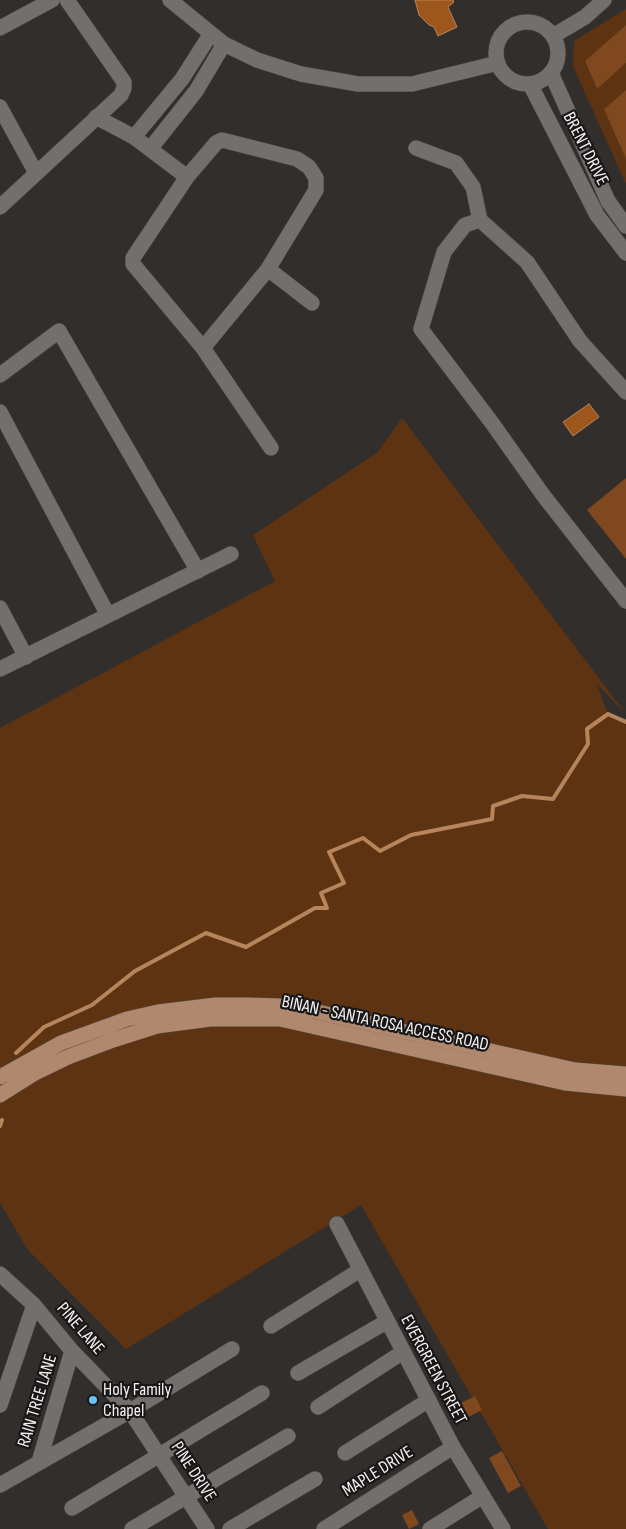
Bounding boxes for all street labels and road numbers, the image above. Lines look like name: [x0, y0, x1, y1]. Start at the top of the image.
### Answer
street label: BRENT DRIVE: [557, 109, 613, 189]
street label: BIÑAN - SANTA ROSA ACCESS ROAD: [280, 992, 490, 1056]
street label: PINE LANE: [52, 1299, 108, 1359]
street label: EVERGREEN STREET: [395, 1312, 471, 1428]
street label: RAIN TREE LANE: [14, 1352, 62, 1450]
street label: PINE DRIVE: [166, 1438, 220, 1506]
street label: MAPLE DRIVE: [339, 1442, 417, 1502]

